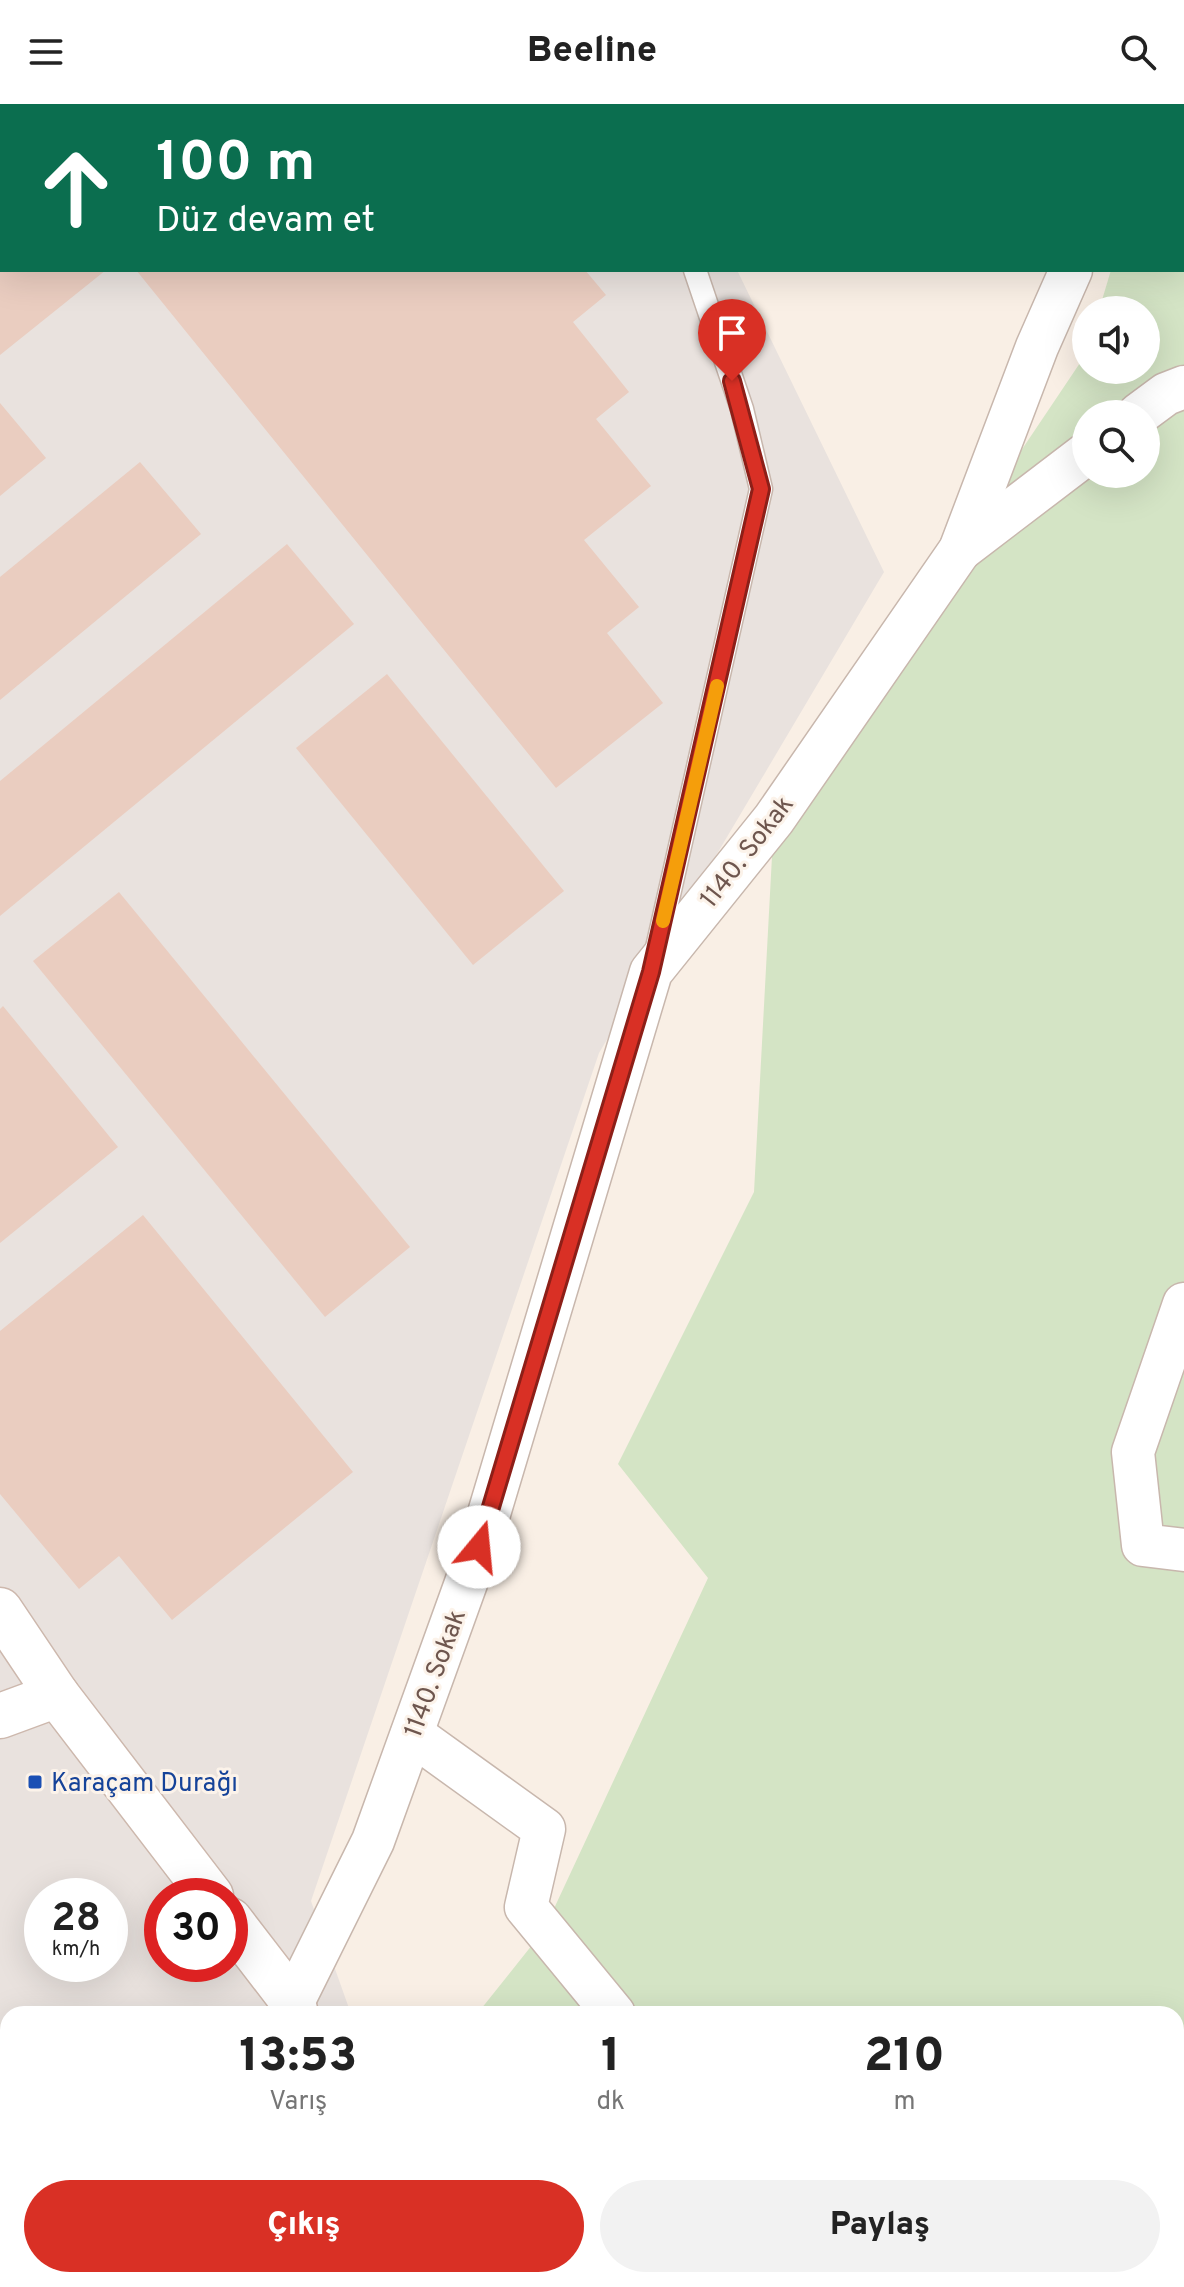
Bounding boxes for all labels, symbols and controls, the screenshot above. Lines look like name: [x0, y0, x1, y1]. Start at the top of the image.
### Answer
text: Beeline: [527, 29, 657, 75]
icon: menu: [24, 30, 68, 74]
icon: search: [1116, 30, 1160, 74]
text: 100 m: [156, 130, 315, 200]
icon: ahead: [24, 136, 128, 240]
text: Düz devam et: [156, 199, 375, 245]
map controls: [1072, 296, 1160, 488]
button: sound: [1072, 296, 1160, 384]
pin: [698, 299, 766, 381]
icon: arrive: [710, 311, 754, 355]
button: search: [1072, 400, 1160, 488]
street label: 1140. Sokak: [694, 790, 802, 915]
position arrow: [437, 1505, 521, 1589]
street label: 1140. Sokak: [398, 1605, 475, 1742]
place label: Karaçam Durağı: [51, 1768, 238, 1801]
marker: Karaçam Durağı: [26, 1773, 44, 1791]
speed limit sign: 30: [144, 1878, 248, 1982]
text: 28: [51, 1895, 101, 1945]
text: km/h: [52, 1937, 100, 1963]
text: 13:53: [239, 2028, 357, 2088]
text: 1: [601, 2028, 621, 2088]
text: 210: [864, 2028, 945, 2088]
text: Varış: [269, 2086, 327, 2119]
text: dk: [597, 2086, 625, 2119]
text: m: [893, 2086, 915, 2119]
button: Çıkış: [24, 2180, 584, 2272]
button: Paylaş: [600, 2180, 1160, 2272]

